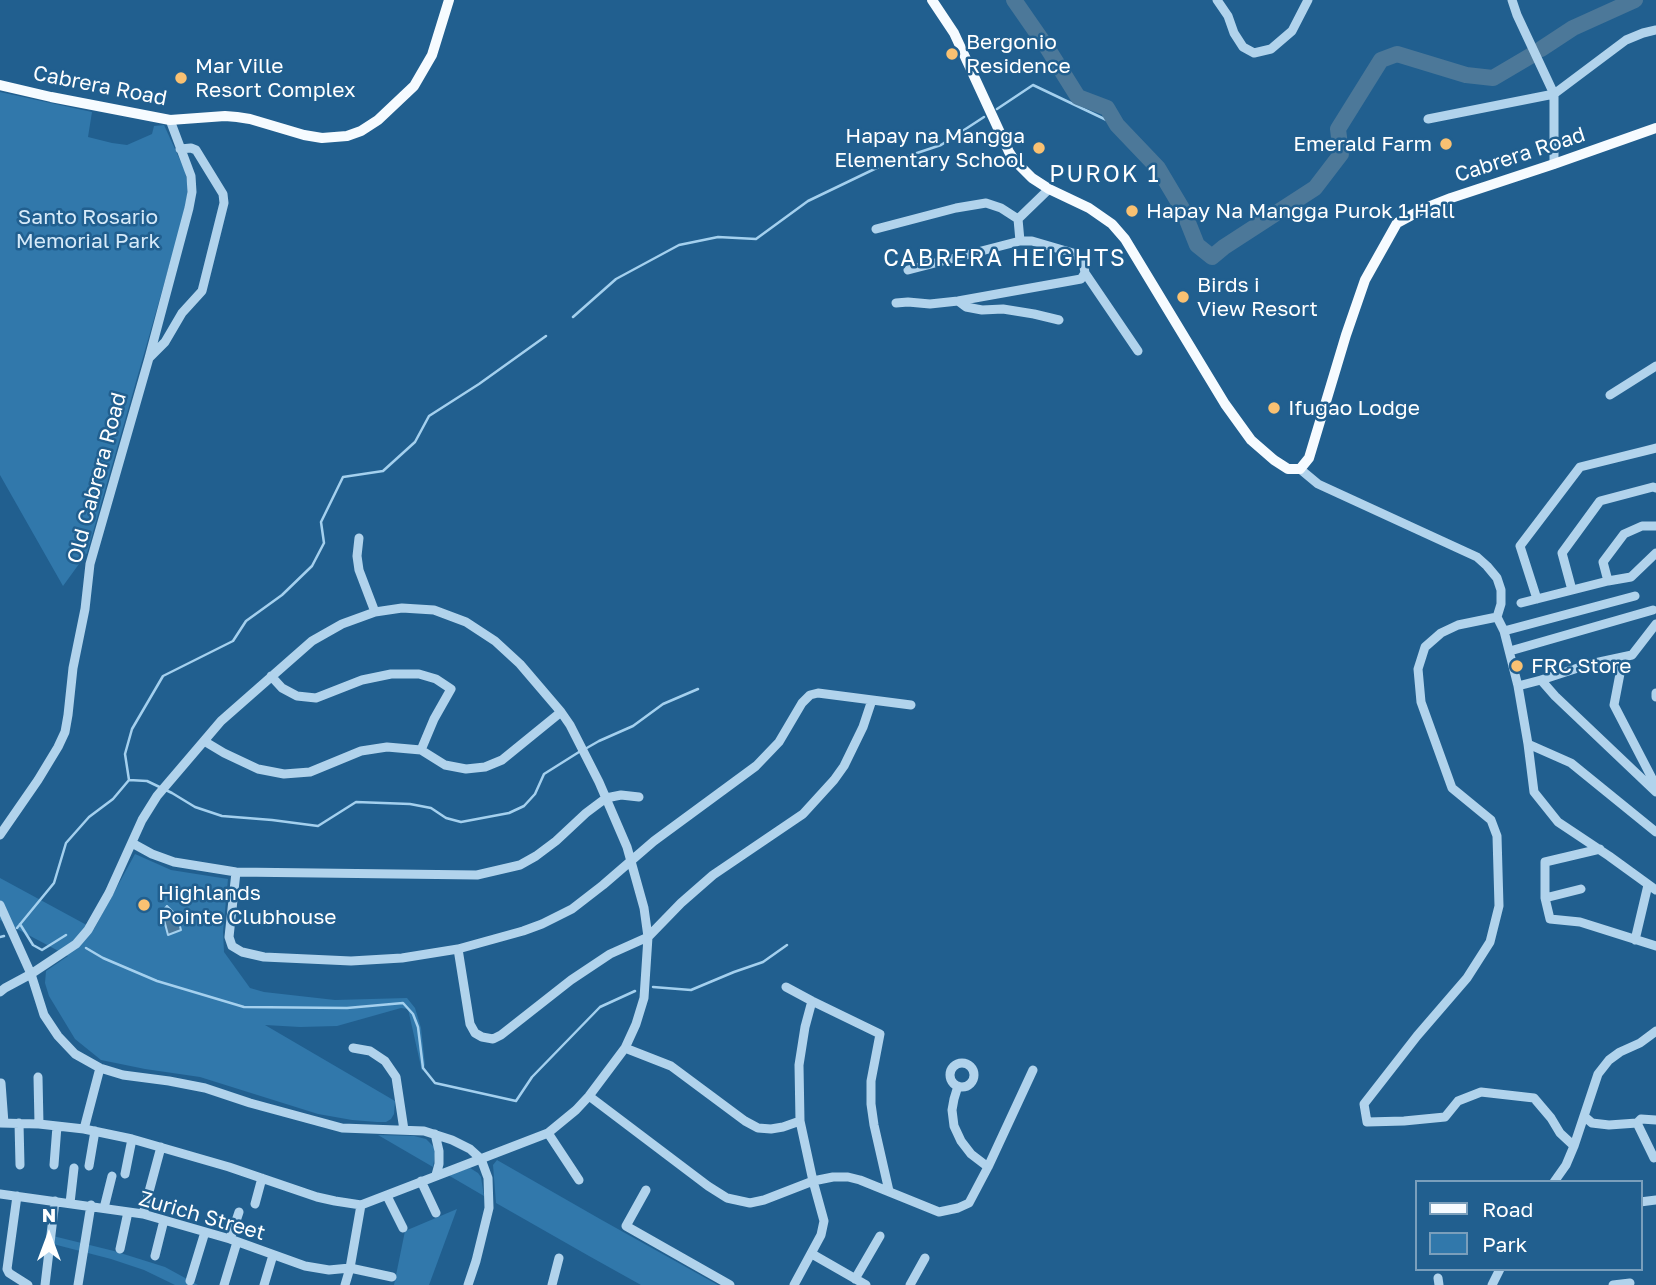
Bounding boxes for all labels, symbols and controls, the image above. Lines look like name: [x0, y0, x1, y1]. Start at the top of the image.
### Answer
place label: Bergonio Residence: [966, 29, 1071, 79]
marker: Bergonio Residence: [944, 46, 960, 62]
place label: Mar Ville Resort Complex: [195, 53, 355, 103]
street label: Cabrera Road: [31, 61, 169, 111]
marker: Mar Ville Resort Complex: [173, 70, 189, 86]
street label: Cabrera Road: [1452, 122, 1588, 188]
place label: Hapay na Mangga Elementary School: [834, 123, 1025, 173]
place label: Emerald Farm: [1293, 131, 1432, 157]
marker: Emerald Farm: [1438, 136, 1454, 152]
marker: Hapay na Mangga Elementary School: [1031, 140, 1047, 156]
district label: PUROK 1: [1050, 161, 1160, 189]
place label: Hapay Na Mangga Purok 1 Hall: [1146, 198, 1455, 224]
marker: Hapay Na Mangga Purok 1 Hall: [1124, 203, 1140, 219]
park label: Santo Rosario Memorial Park: [16, 204, 160, 254]
district label: CABRERA HEIGHTS: [885, 245, 1125, 273]
place label: Birds i View Resort: [1197, 272, 1318, 322]
marker: Birds i View Resort: [1175, 289, 1191, 305]
street label: Old Cabrera Road: [62, 390, 132, 566]
place label: Ifugao Lodge: [1288, 395, 1420, 421]
marker: Ifugao Lodge: [1266, 400, 1282, 416]
place label: FRC Store: [1531, 653, 1631, 679]
marker: FRC Store: [1509, 658, 1525, 674]
place label: Highlands Pointe Clubhouse: [158, 880, 336, 930]
marker: Highlands Pointe Clubhouse: [136, 897, 152, 913]
legend: [1414, 1180, 1642, 1271]
street label: Zurich Street: [136, 1186, 268, 1246]
text: Road: [1482, 1196, 1533, 1222]
north arrow: [14, 1201, 84, 1271]
text: N: [42, 1203, 56, 1226]
text: Park: [1482, 1231, 1527, 1257]

